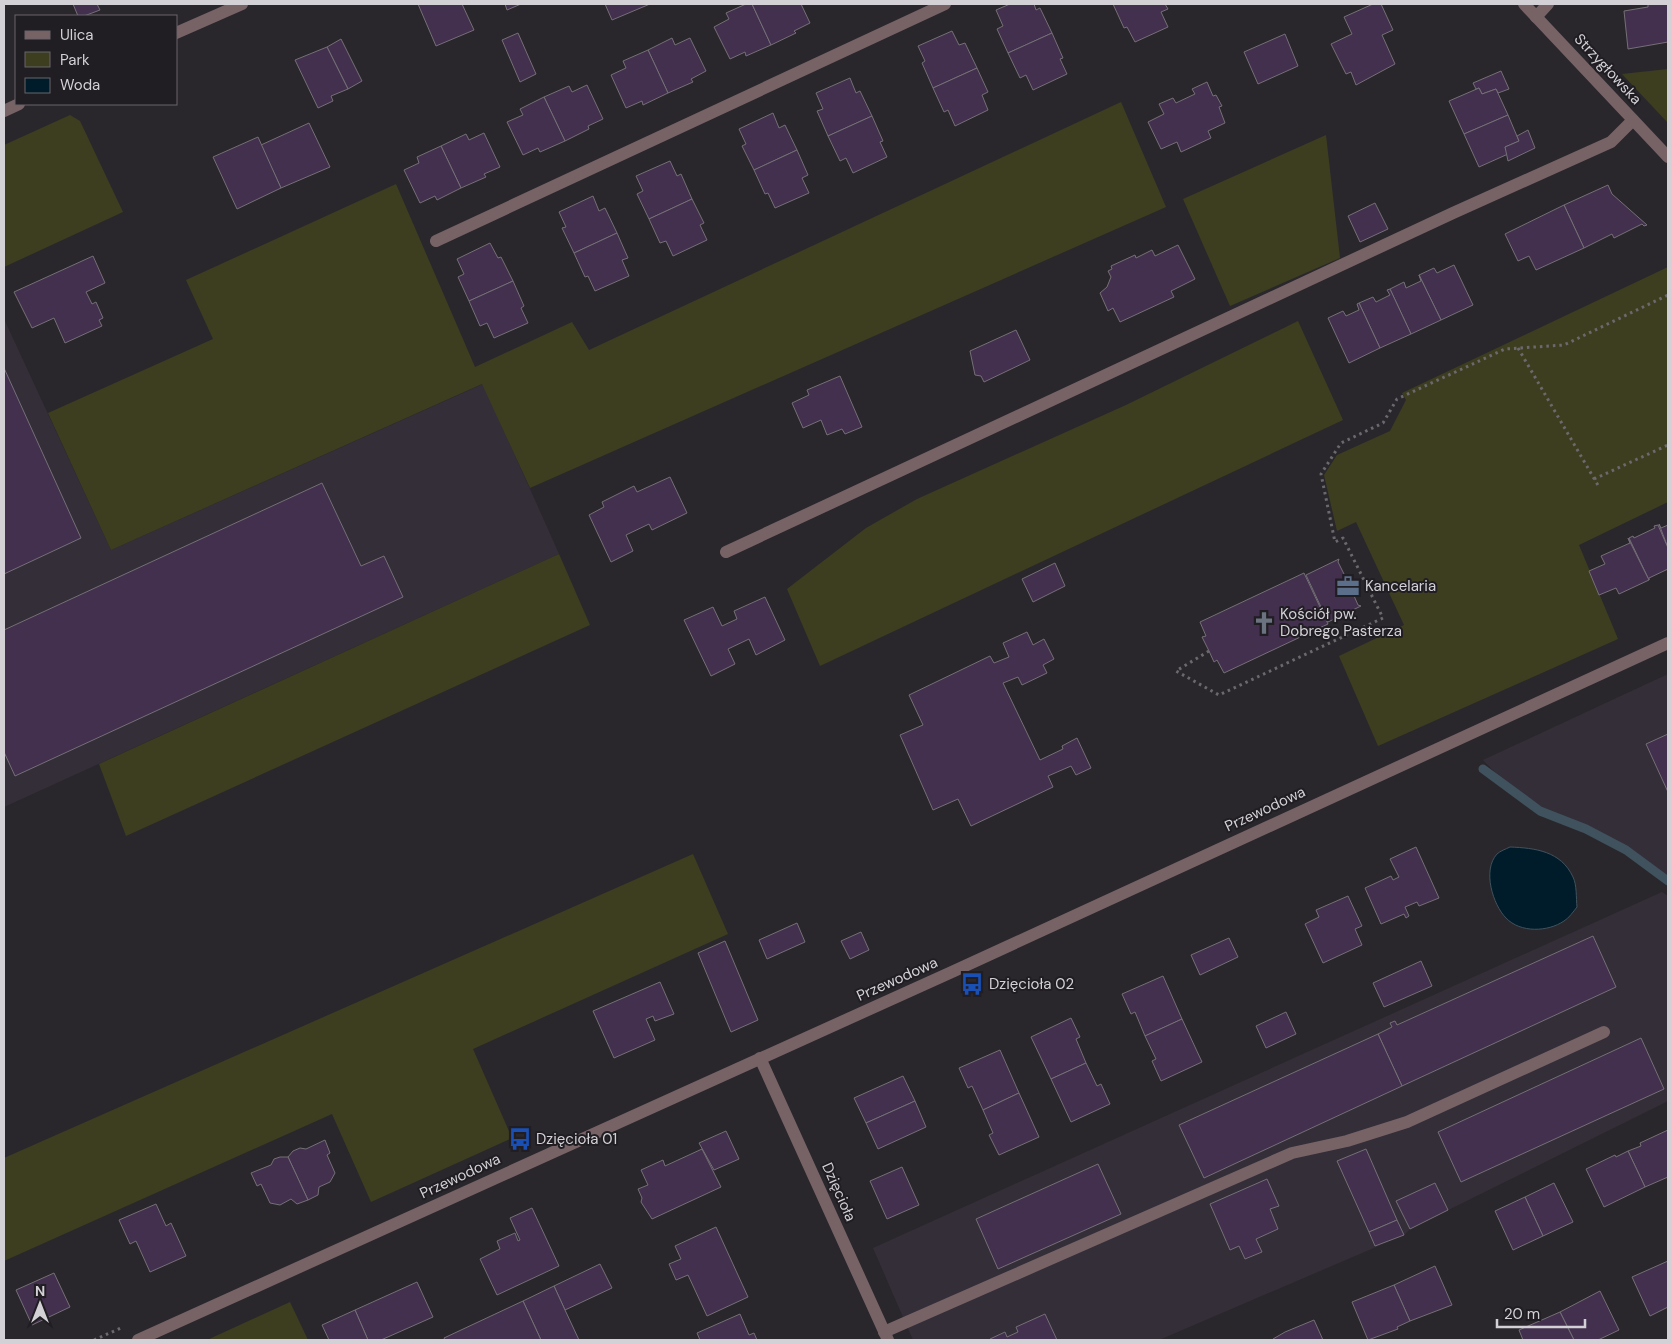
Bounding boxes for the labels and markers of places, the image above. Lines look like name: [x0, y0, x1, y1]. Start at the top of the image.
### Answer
office icon: Kancelaria: [1335, 573, 1361, 599]
place label: Kancelaria: [1365, 576, 1436, 596]
place label: Kościół pw. Dobrego Pasterza: [1280, 604, 1402, 641]
church icon: Kościół pw. Dobrego Pasterza: [1251, 610, 1277, 636]
bus stop icon: Dzięcioła 02: [959, 971, 985, 997]
place label: Dzięcioła 02: [989, 974, 1074, 994]
bus stop icon: Dzięcioła 01: [507, 1126, 533, 1152]
place label: Dzięcioła 01: [536, 1129, 617, 1149]

